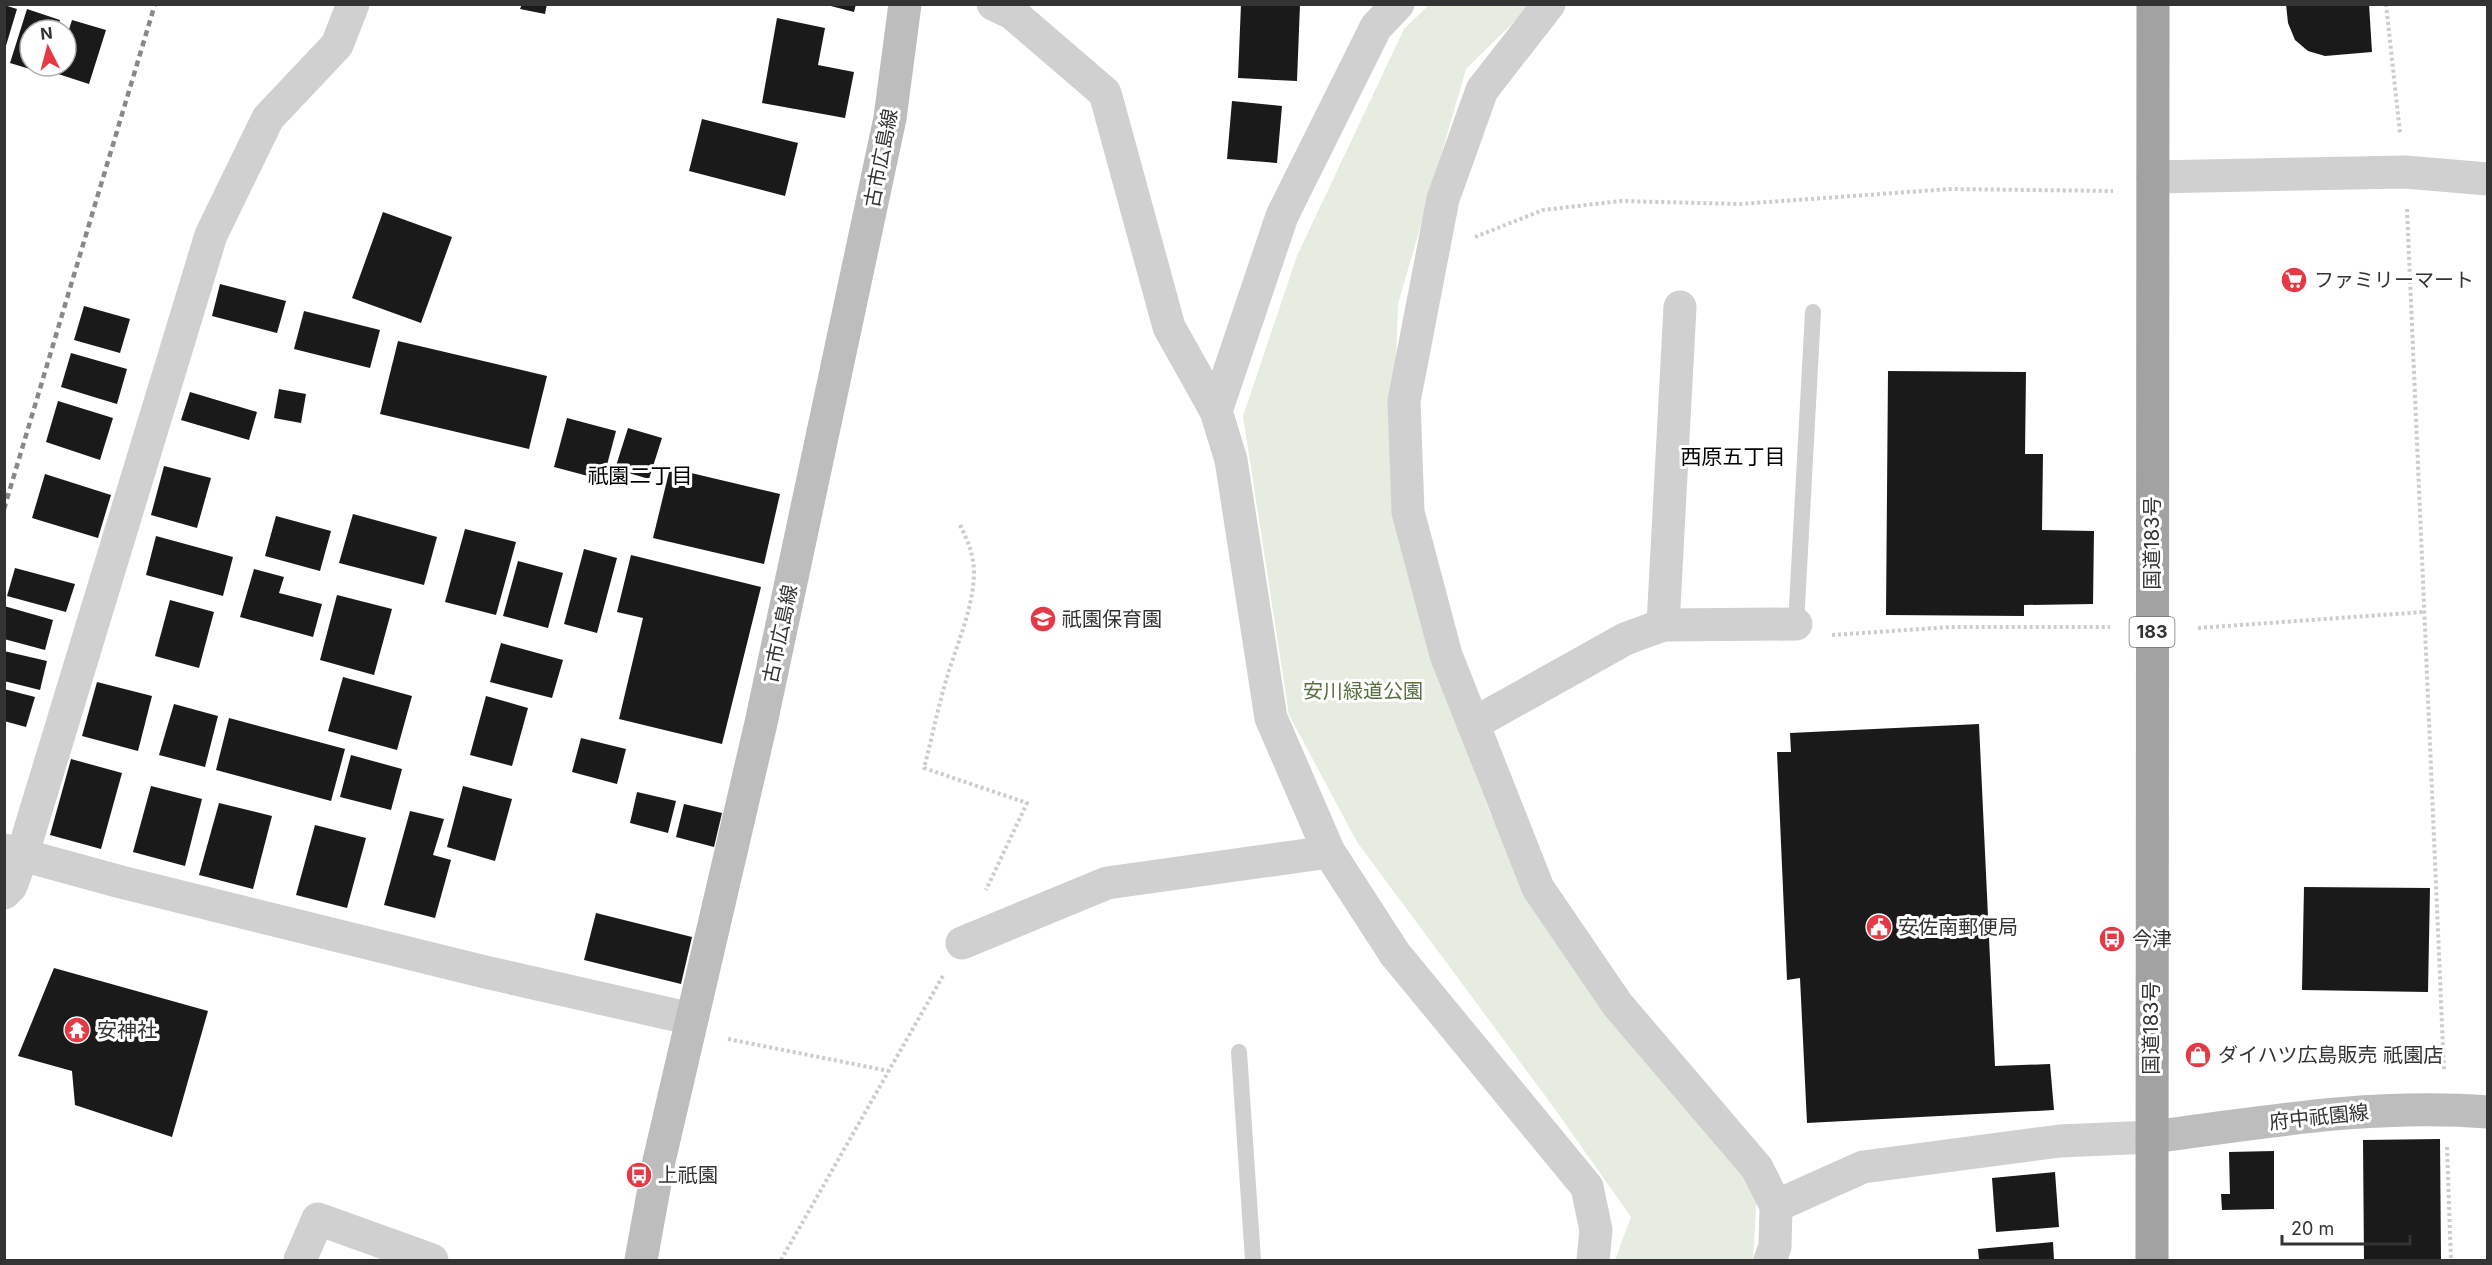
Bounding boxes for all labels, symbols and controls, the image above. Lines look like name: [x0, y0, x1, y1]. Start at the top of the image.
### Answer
north arrow: [18, 18, 78, 78]
text: N: [39, 22, 54, 44]
street label: 古市広島線: [860, 107, 902, 209]
supermarket icon: ファミリーマート: [2279, 265, 2309, 295]
place label: ファミリーマート: [2314, 268, 2474, 292]
district label: 西原五丁目: [1681, 444, 1786, 469]
district label: 祇園二丁目: [588, 463, 693, 488]
street label: 国道183号: [2140, 497, 2164, 589]
street label: 古市広島線: [758, 583, 802, 685]
school or university icon: 祇園保育園: [1028, 604, 1058, 634]
place label: 祇園保育園: [1062, 607, 1162, 631]
road number: 183: [2130, 617, 2174, 647]
park label: 安川緑道公園: [1303, 679, 1423, 703]
public building icon: 安佐南郵便局: [1864, 912, 1894, 942]
place label: 安佐南郵便局: [1898, 915, 2018, 939]
bus stop icon: 今津: [2097, 924, 2127, 954]
place label: 今津: [2132, 927, 2172, 951]
street label: 国道183号: [2139, 982, 2163, 1074]
temple icon: 安神社: [62, 1015, 92, 1045]
place label: 安神社: [97, 1018, 157, 1042]
shop icon: ダイハツ広島販売 祇園店: [2183, 1040, 2213, 1070]
place label: ダイハツ広島販売 祇園店: [2218, 1043, 2443, 1067]
street label: 府中祇園線: [2268, 1100, 2370, 1134]
bus stop icon: 上祇園: [624, 1160, 654, 1190]
place label: 上祇園: [658, 1163, 718, 1187]
scale bar: [2282, 1208, 2410, 1246]
text: 20 m: [2291, 1218, 2334, 1239]

